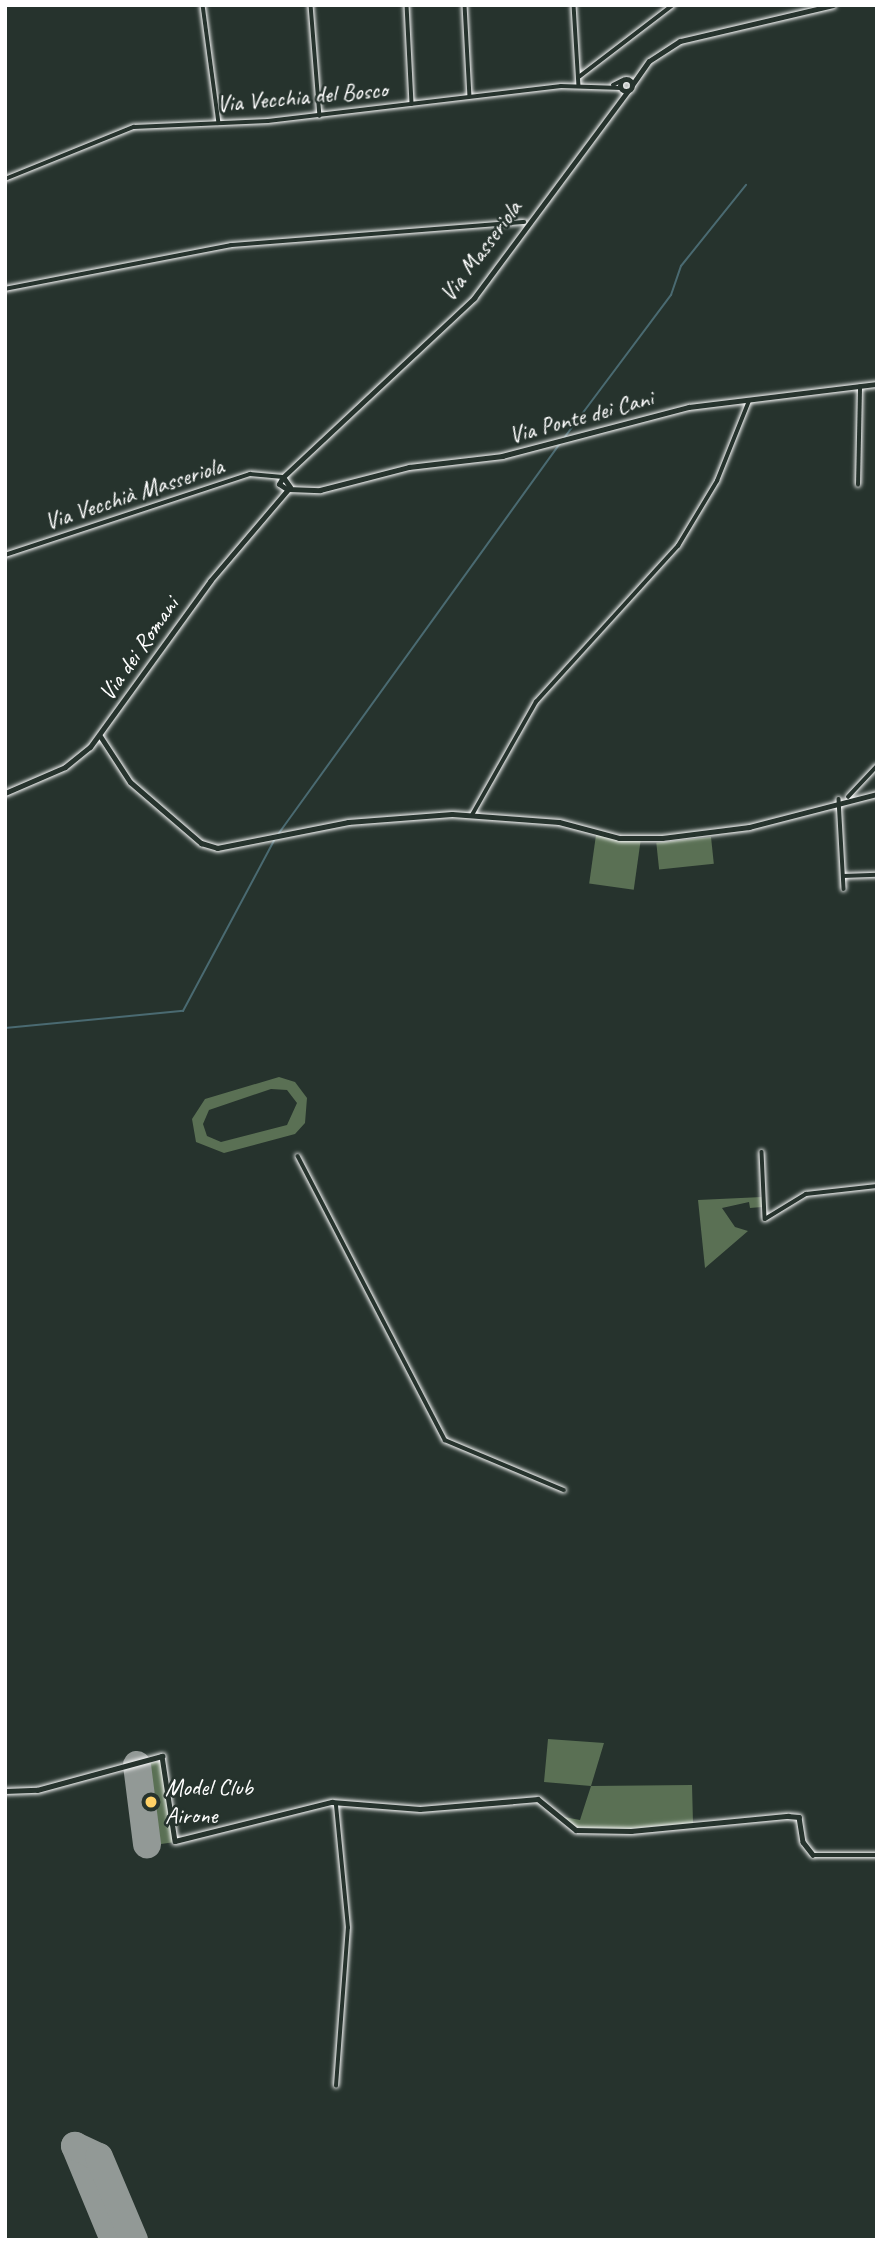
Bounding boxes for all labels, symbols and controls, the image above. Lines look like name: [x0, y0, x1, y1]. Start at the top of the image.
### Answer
street label: Via Vecchia del Bosco: [215, 75, 389, 119]
street label: Via Masseriola: [434, 195, 528, 307]
street label: Via Ponte dei Cani: [506, 384, 656, 450]
street label: Via Vecchià Masseriola: [41, 452, 227, 536]
street label: Via dei Romani: [93, 592, 185, 706]
place label: Model Club Airone: [165, 1774, 253, 1830]
marker: Model Club Airone: [143, 1794, 159, 1810]

